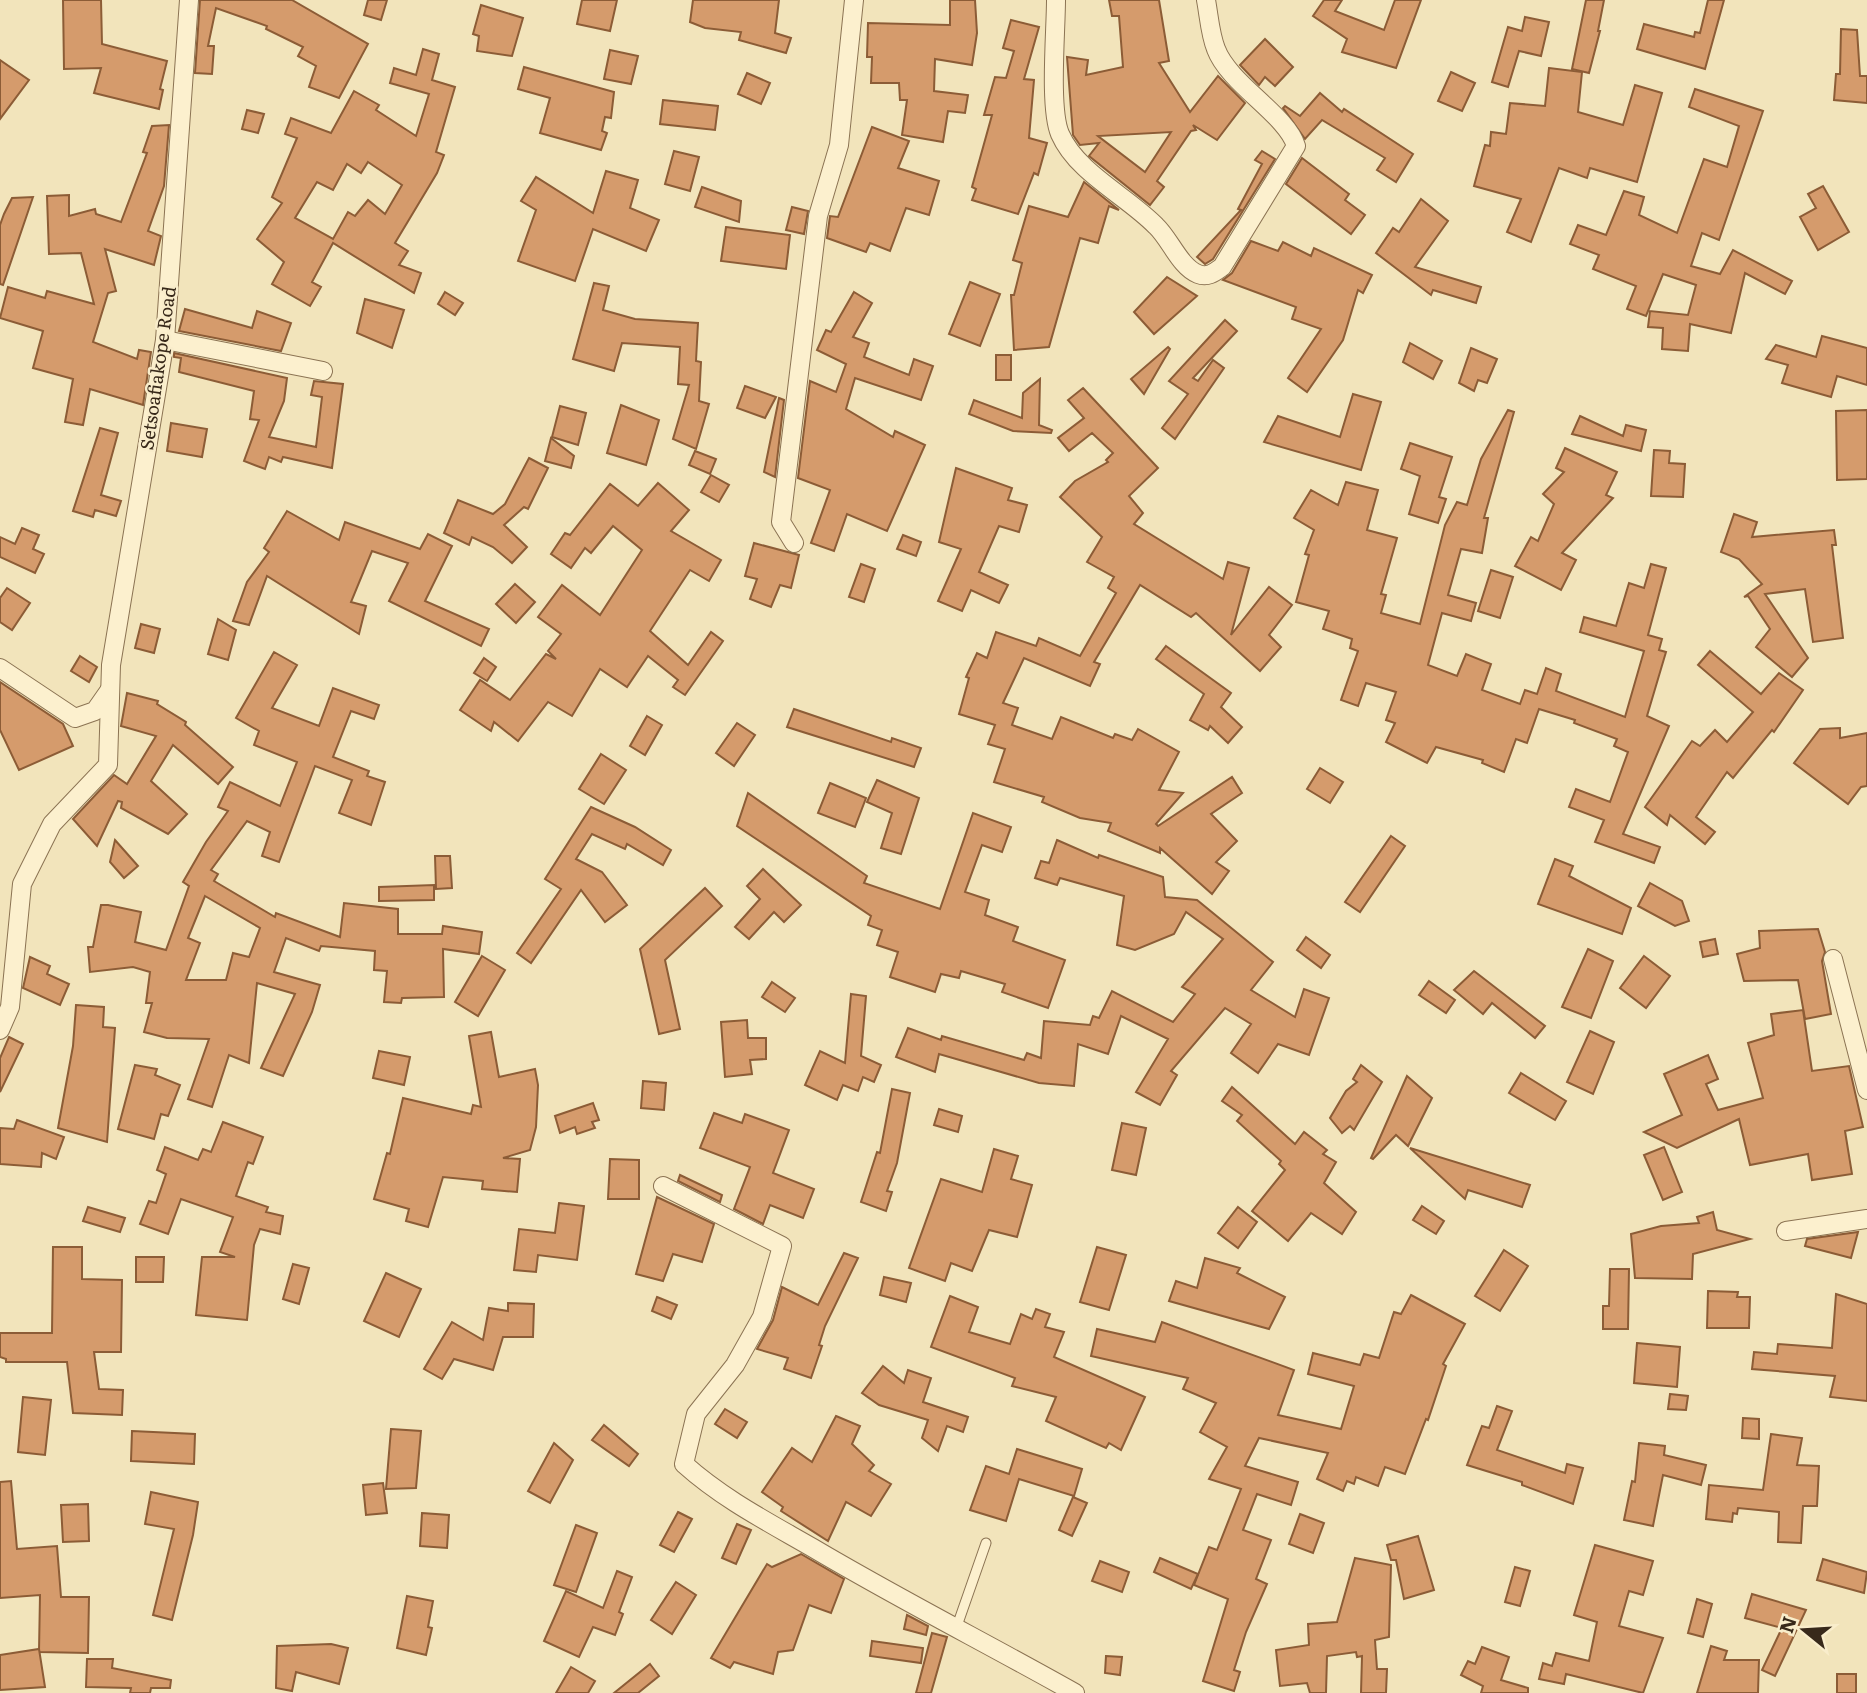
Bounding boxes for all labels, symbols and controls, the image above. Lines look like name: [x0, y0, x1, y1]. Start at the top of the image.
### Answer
street label: Setsoafiakope Road: [132, 284, 182, 452]
north arrow: [1769, 1595, 1839, 1665]
text: N: [1771, 1612, 1803, 1636]

